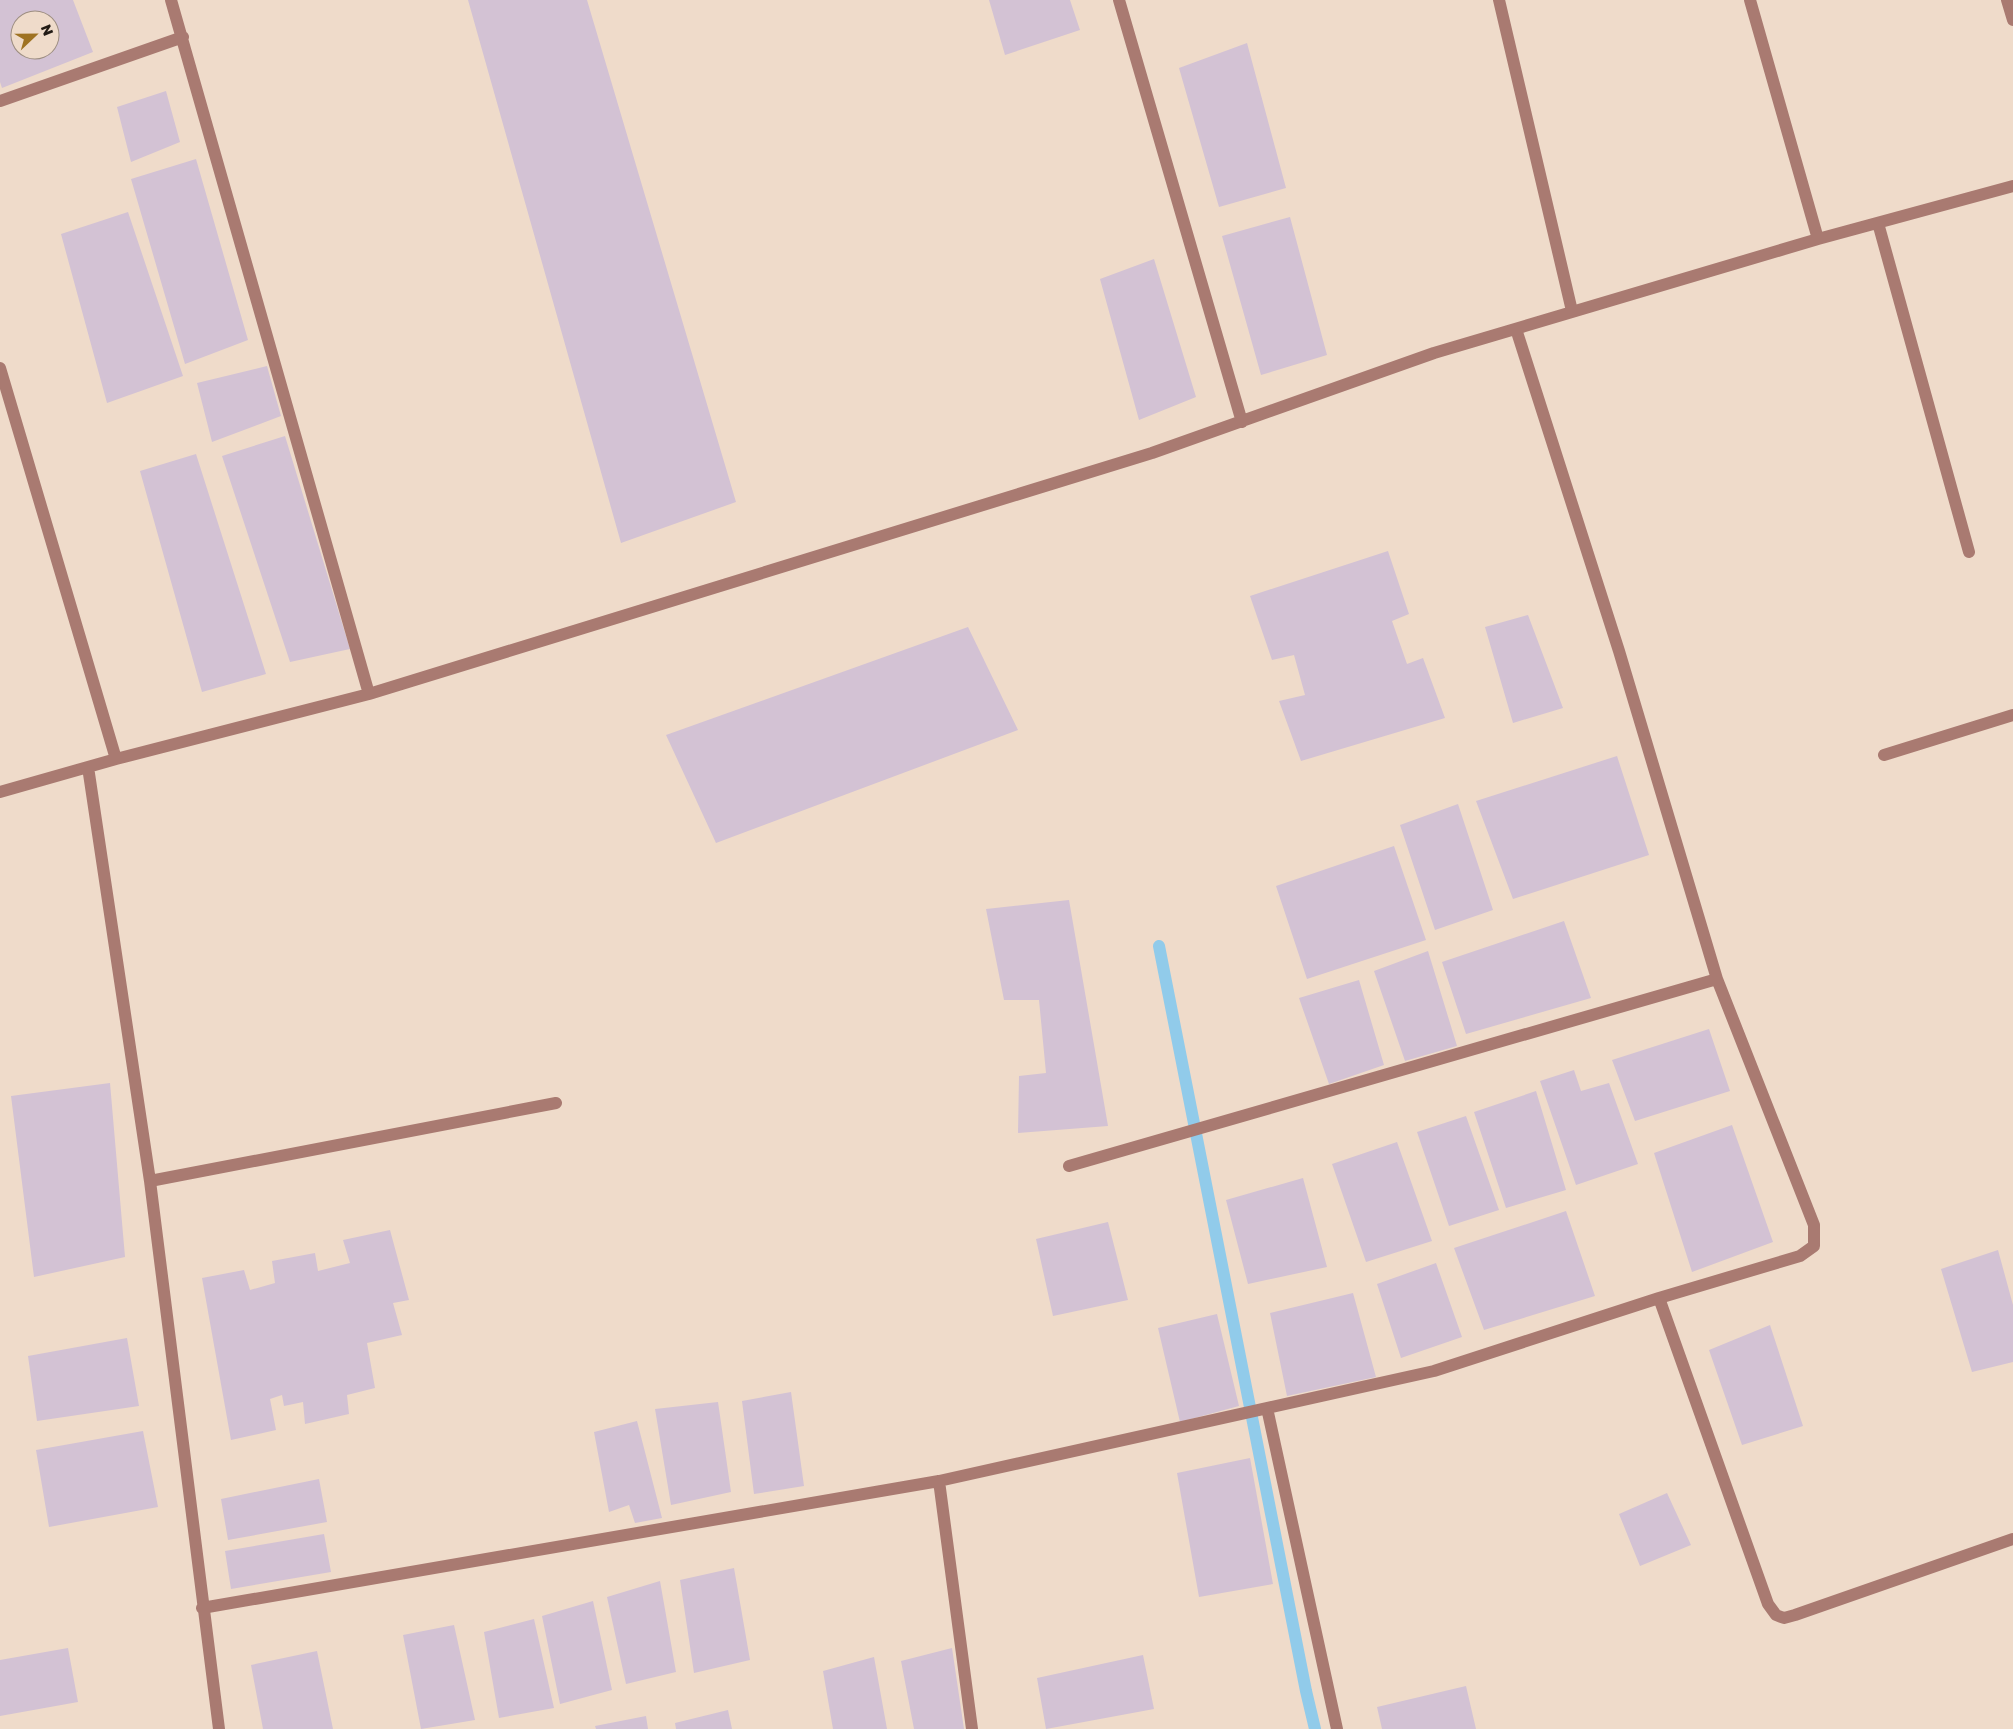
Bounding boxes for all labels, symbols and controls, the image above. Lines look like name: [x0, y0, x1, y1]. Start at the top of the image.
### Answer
north arrow: [10, 10, 60, 60]
text: N: [38, 22, 57, 38]

